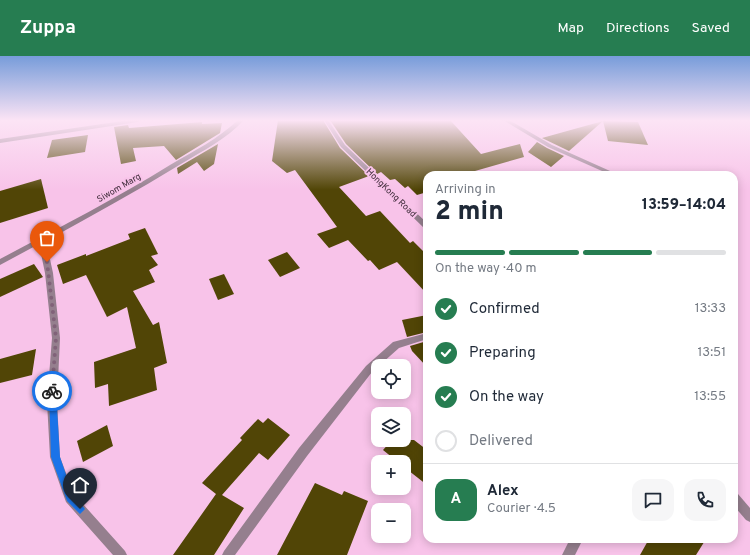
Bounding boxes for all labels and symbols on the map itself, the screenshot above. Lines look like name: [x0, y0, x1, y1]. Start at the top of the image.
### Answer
street label: HongKong Road: [364, 166, 418, 220]
street label: Siwom Marg: [95, 171, 143, 205]
pin: [30, 221, 64, 262]
courier: [32, 371, 72, 411]
pin: [63, 468, 97, 509]

